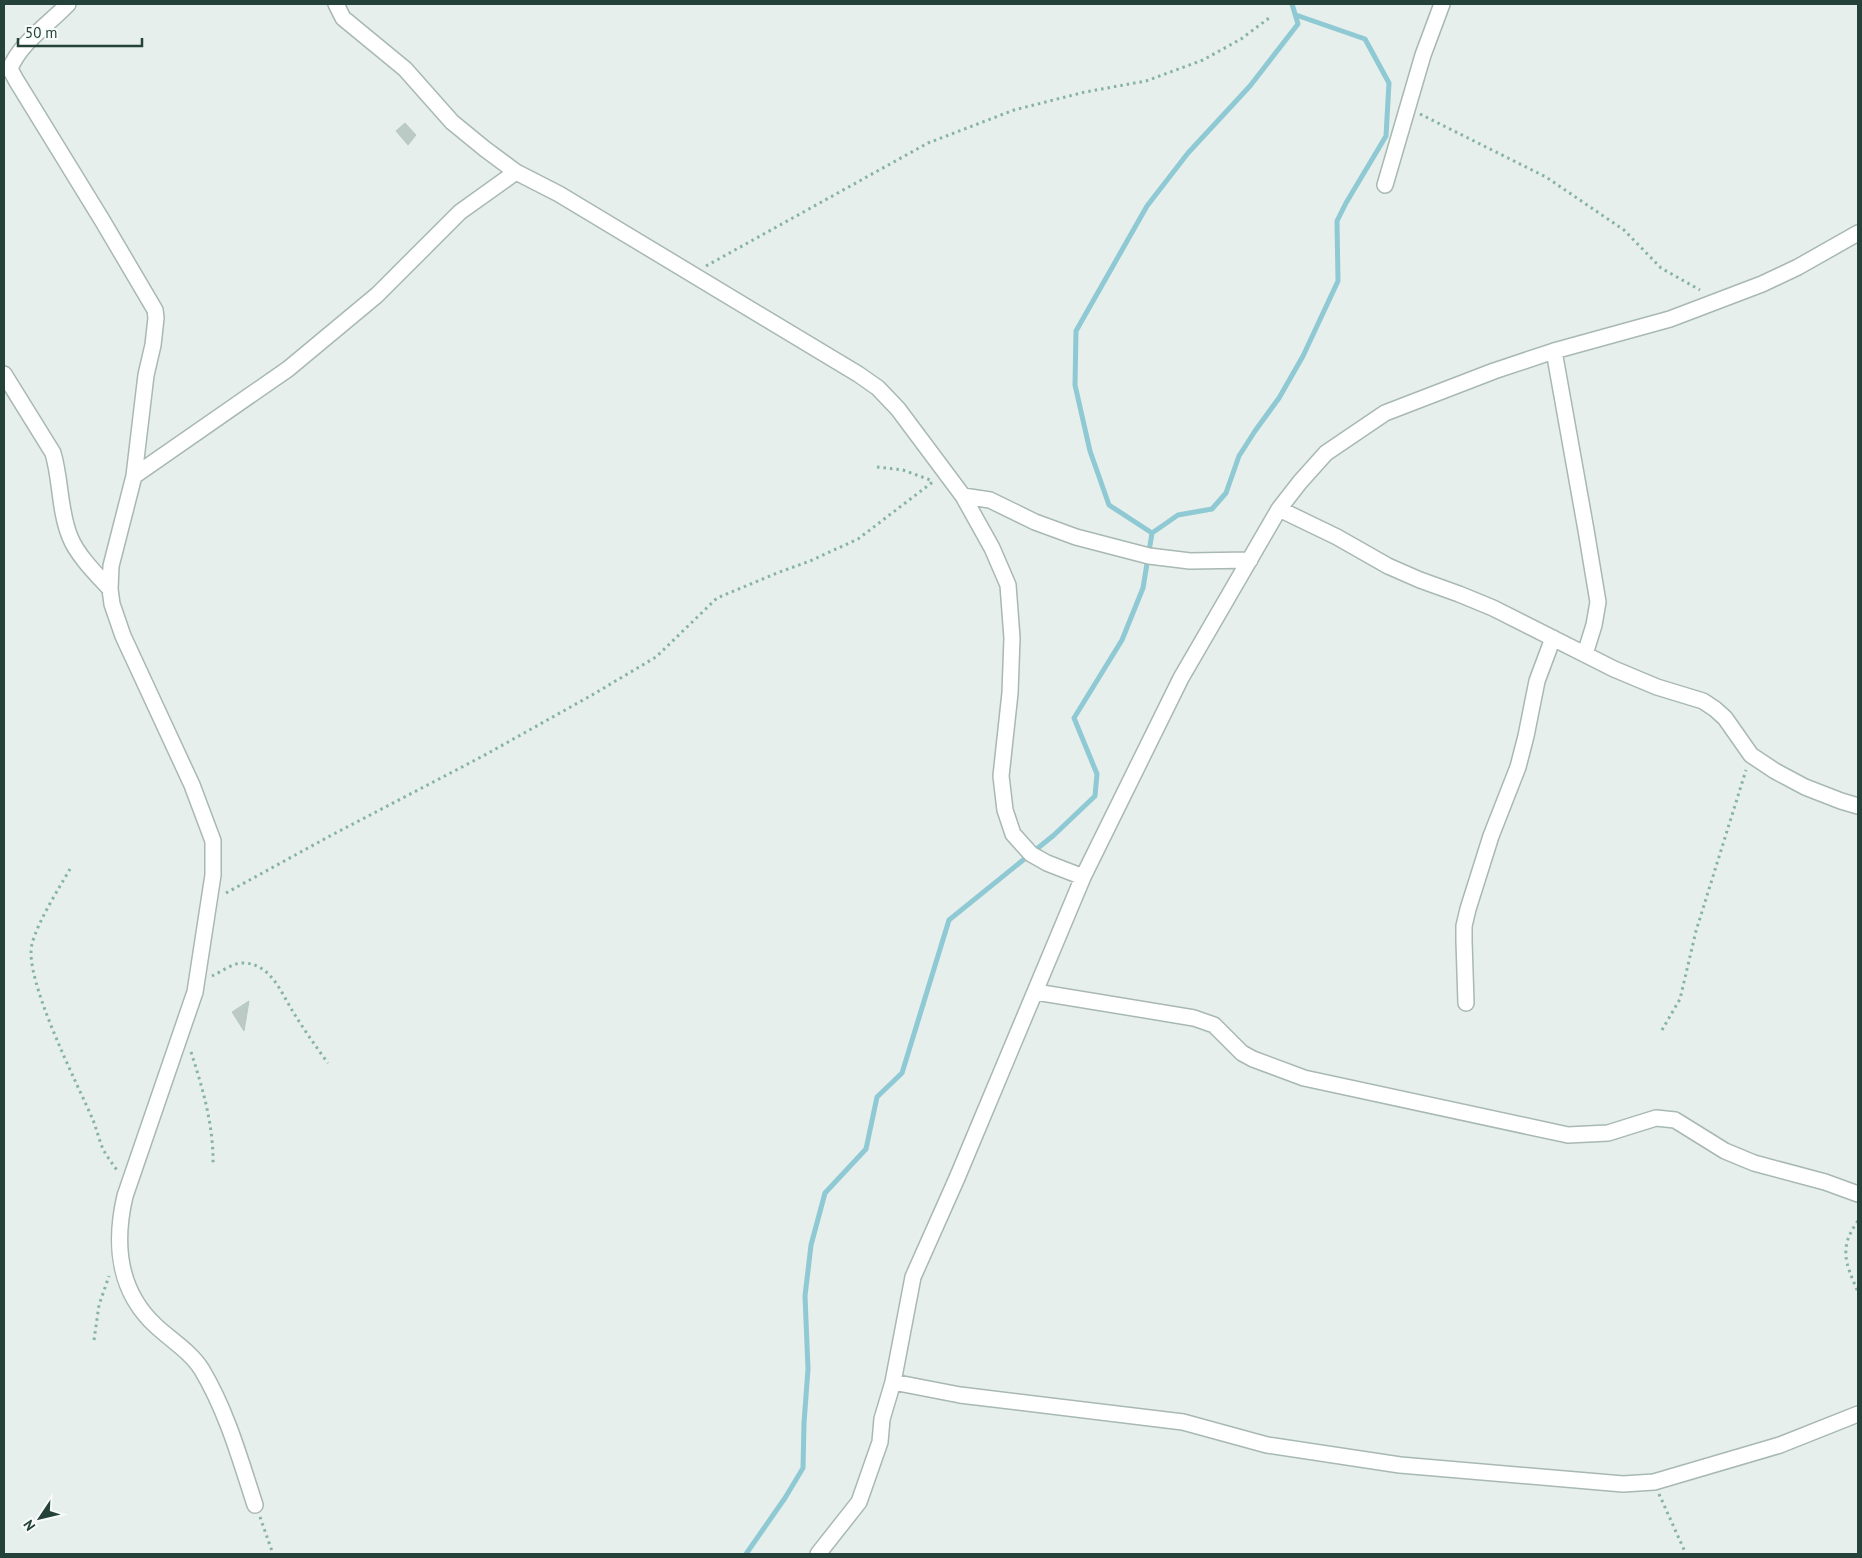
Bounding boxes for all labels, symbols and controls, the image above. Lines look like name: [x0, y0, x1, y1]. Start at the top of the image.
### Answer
scale bar: [18, 15, 141, 47]
text: 50 m: [25, 23, 58, 42]
north arrow: [15, 1493, 65, 1543]
text: N: [19, 1517, 39, 1534]

